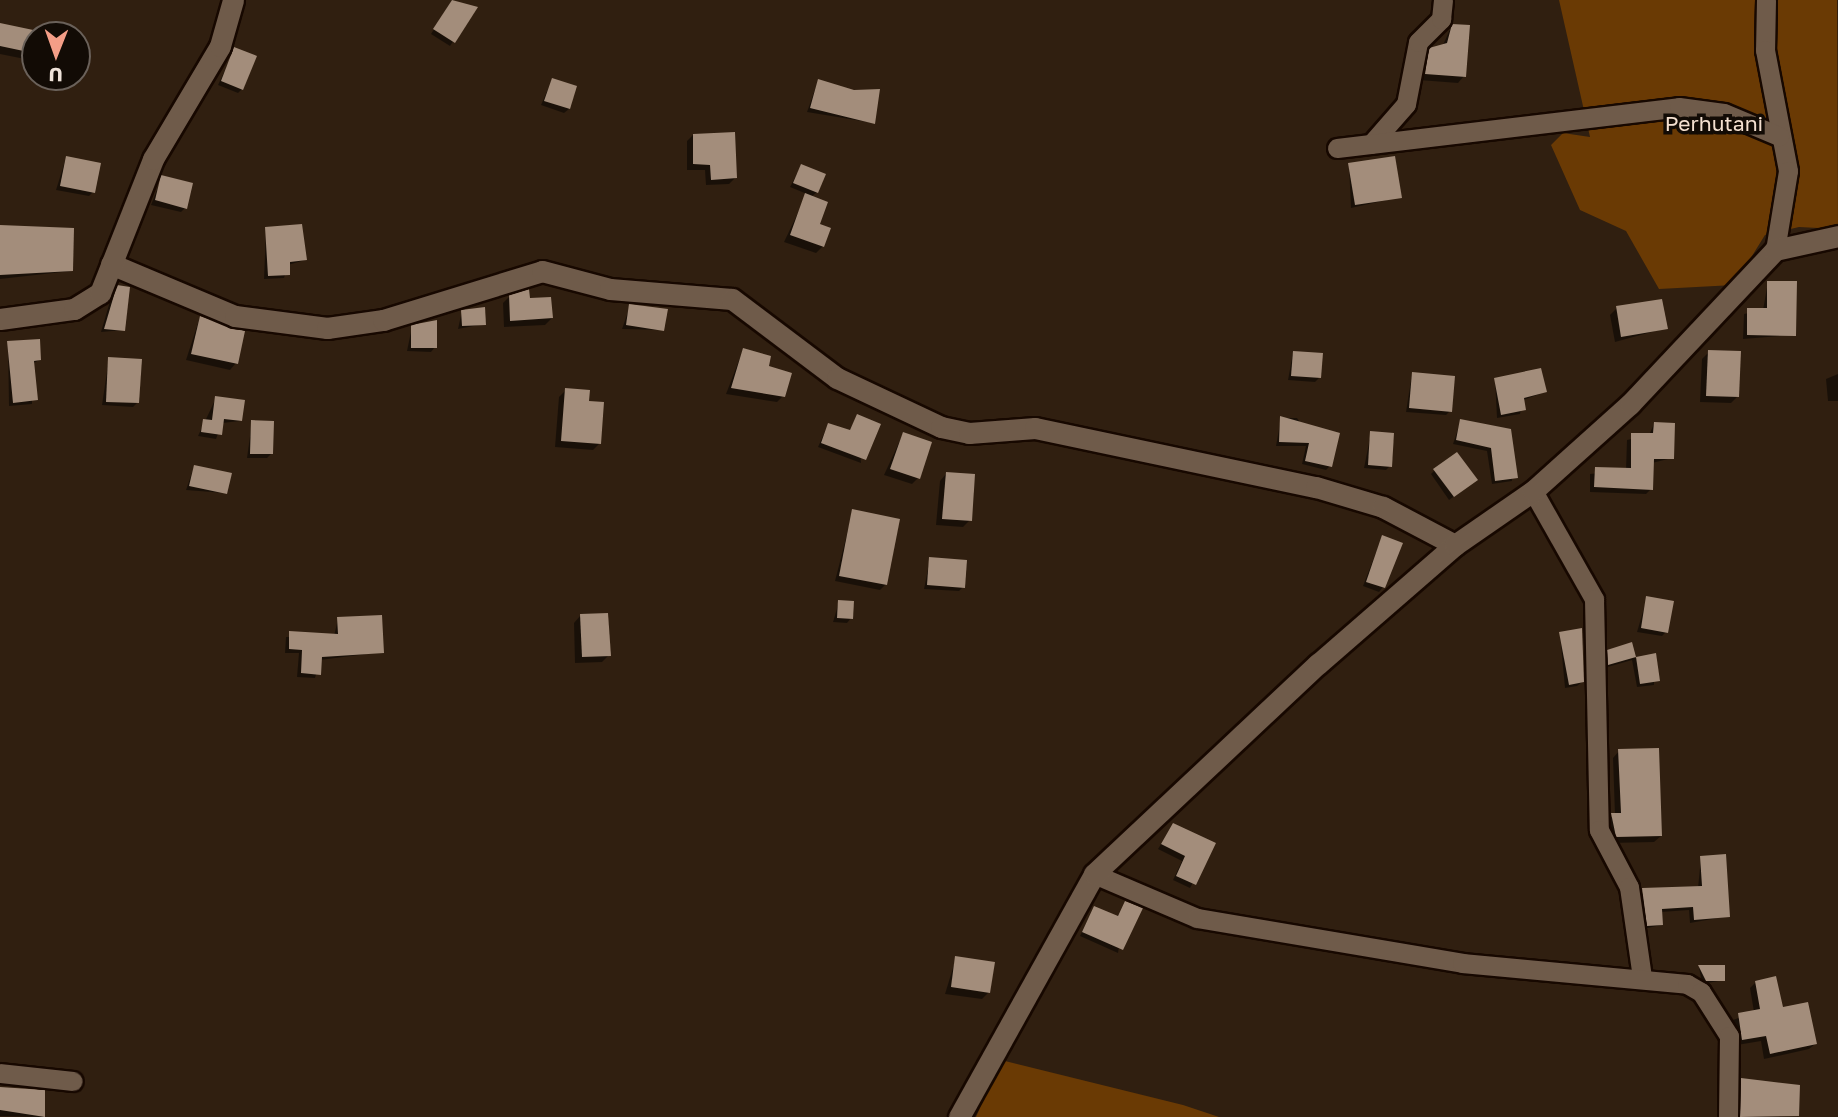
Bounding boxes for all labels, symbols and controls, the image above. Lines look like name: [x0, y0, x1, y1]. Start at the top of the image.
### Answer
north arrow: [21, 21, 91, 91]
text: U: [49, 64, 63, 87]
park label: Perhutani: [1665, 110, 1763, 136]

